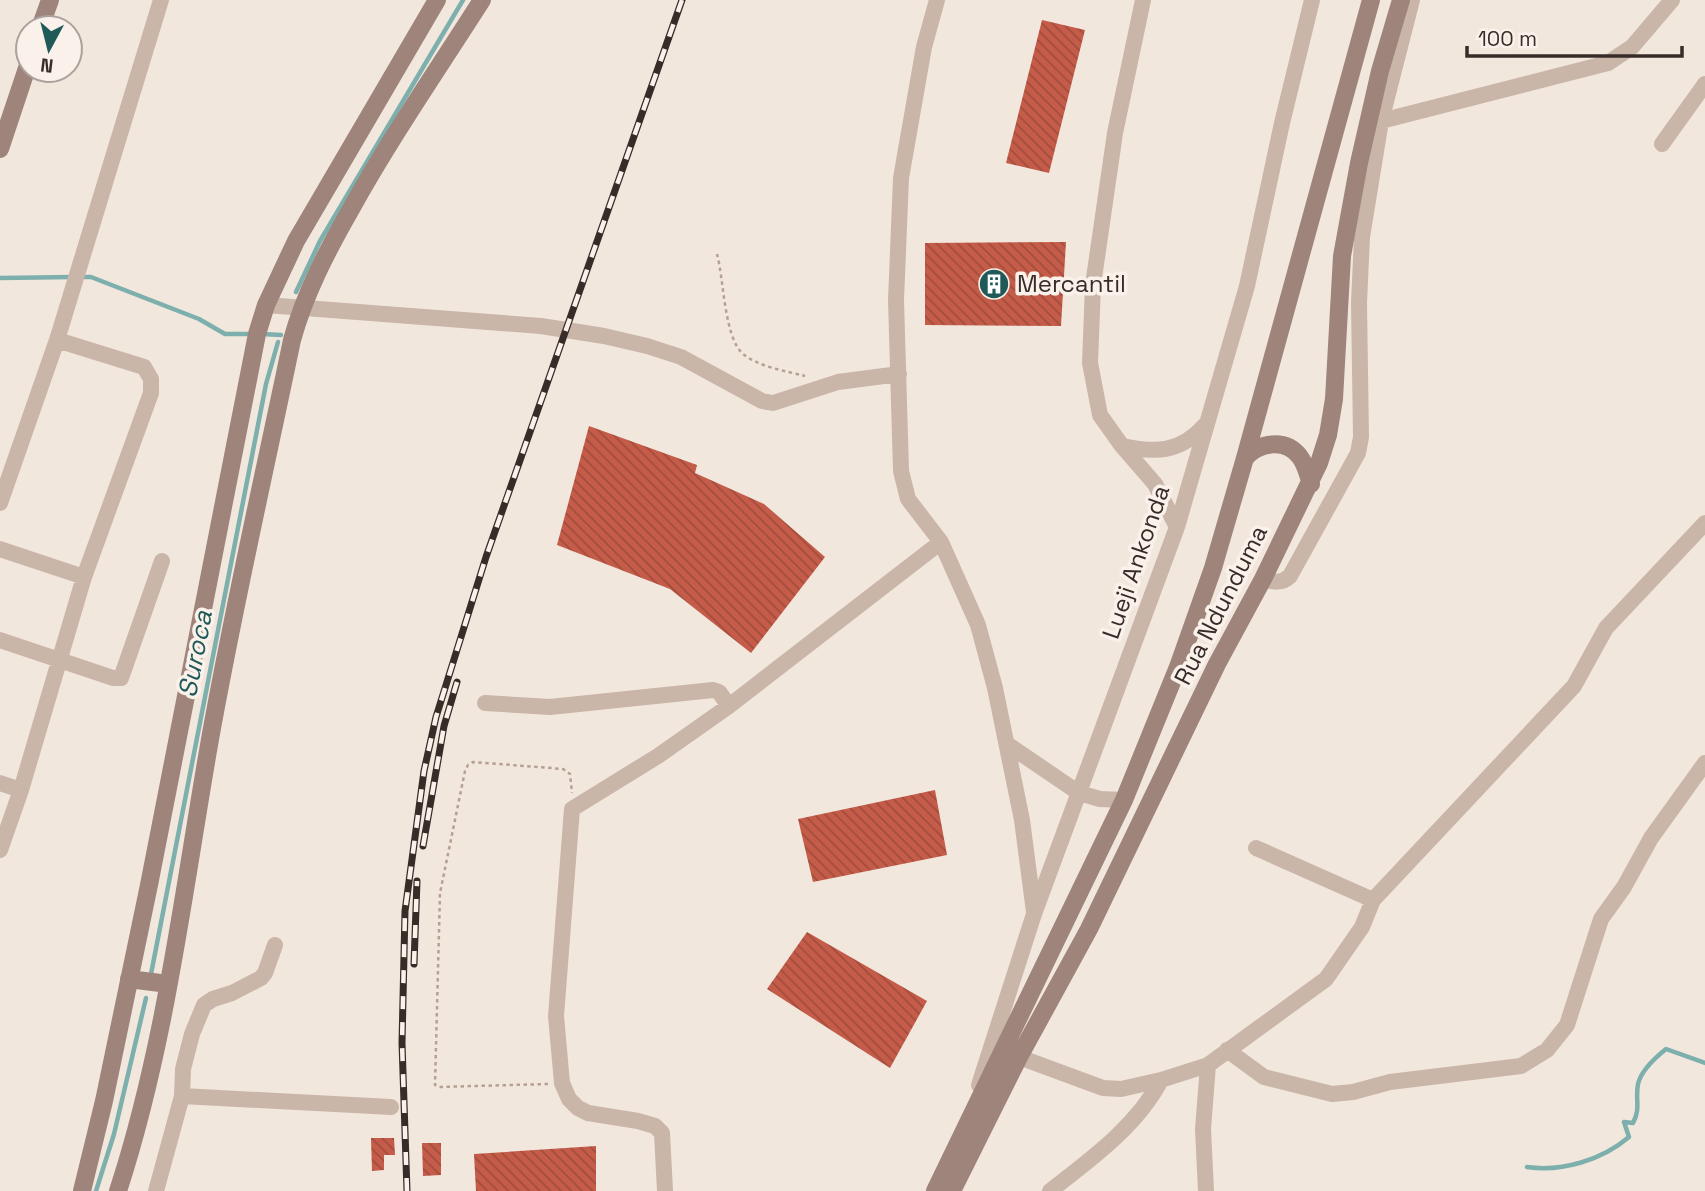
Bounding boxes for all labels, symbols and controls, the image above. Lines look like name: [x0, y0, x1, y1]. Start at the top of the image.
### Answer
north arrow: [14, 14, 84, 84]
scale bar: [1467, 14, 1682, 58]
text: 100 m: [1478, 25, 1537, 52]
text: N: [39, 52, 55, 79]
building icon: Mercantil: [977, 267, 1011, 301]
place label: Mercantil: [1017, 268, 1126, 299]
street label: Lueji Ankonda: [1095, 481, 1176, 643]
street label: Rua Ndunduma: [1167, 520, 1274, 690]
water label: Suroca: [170, 607, 220, 700]

